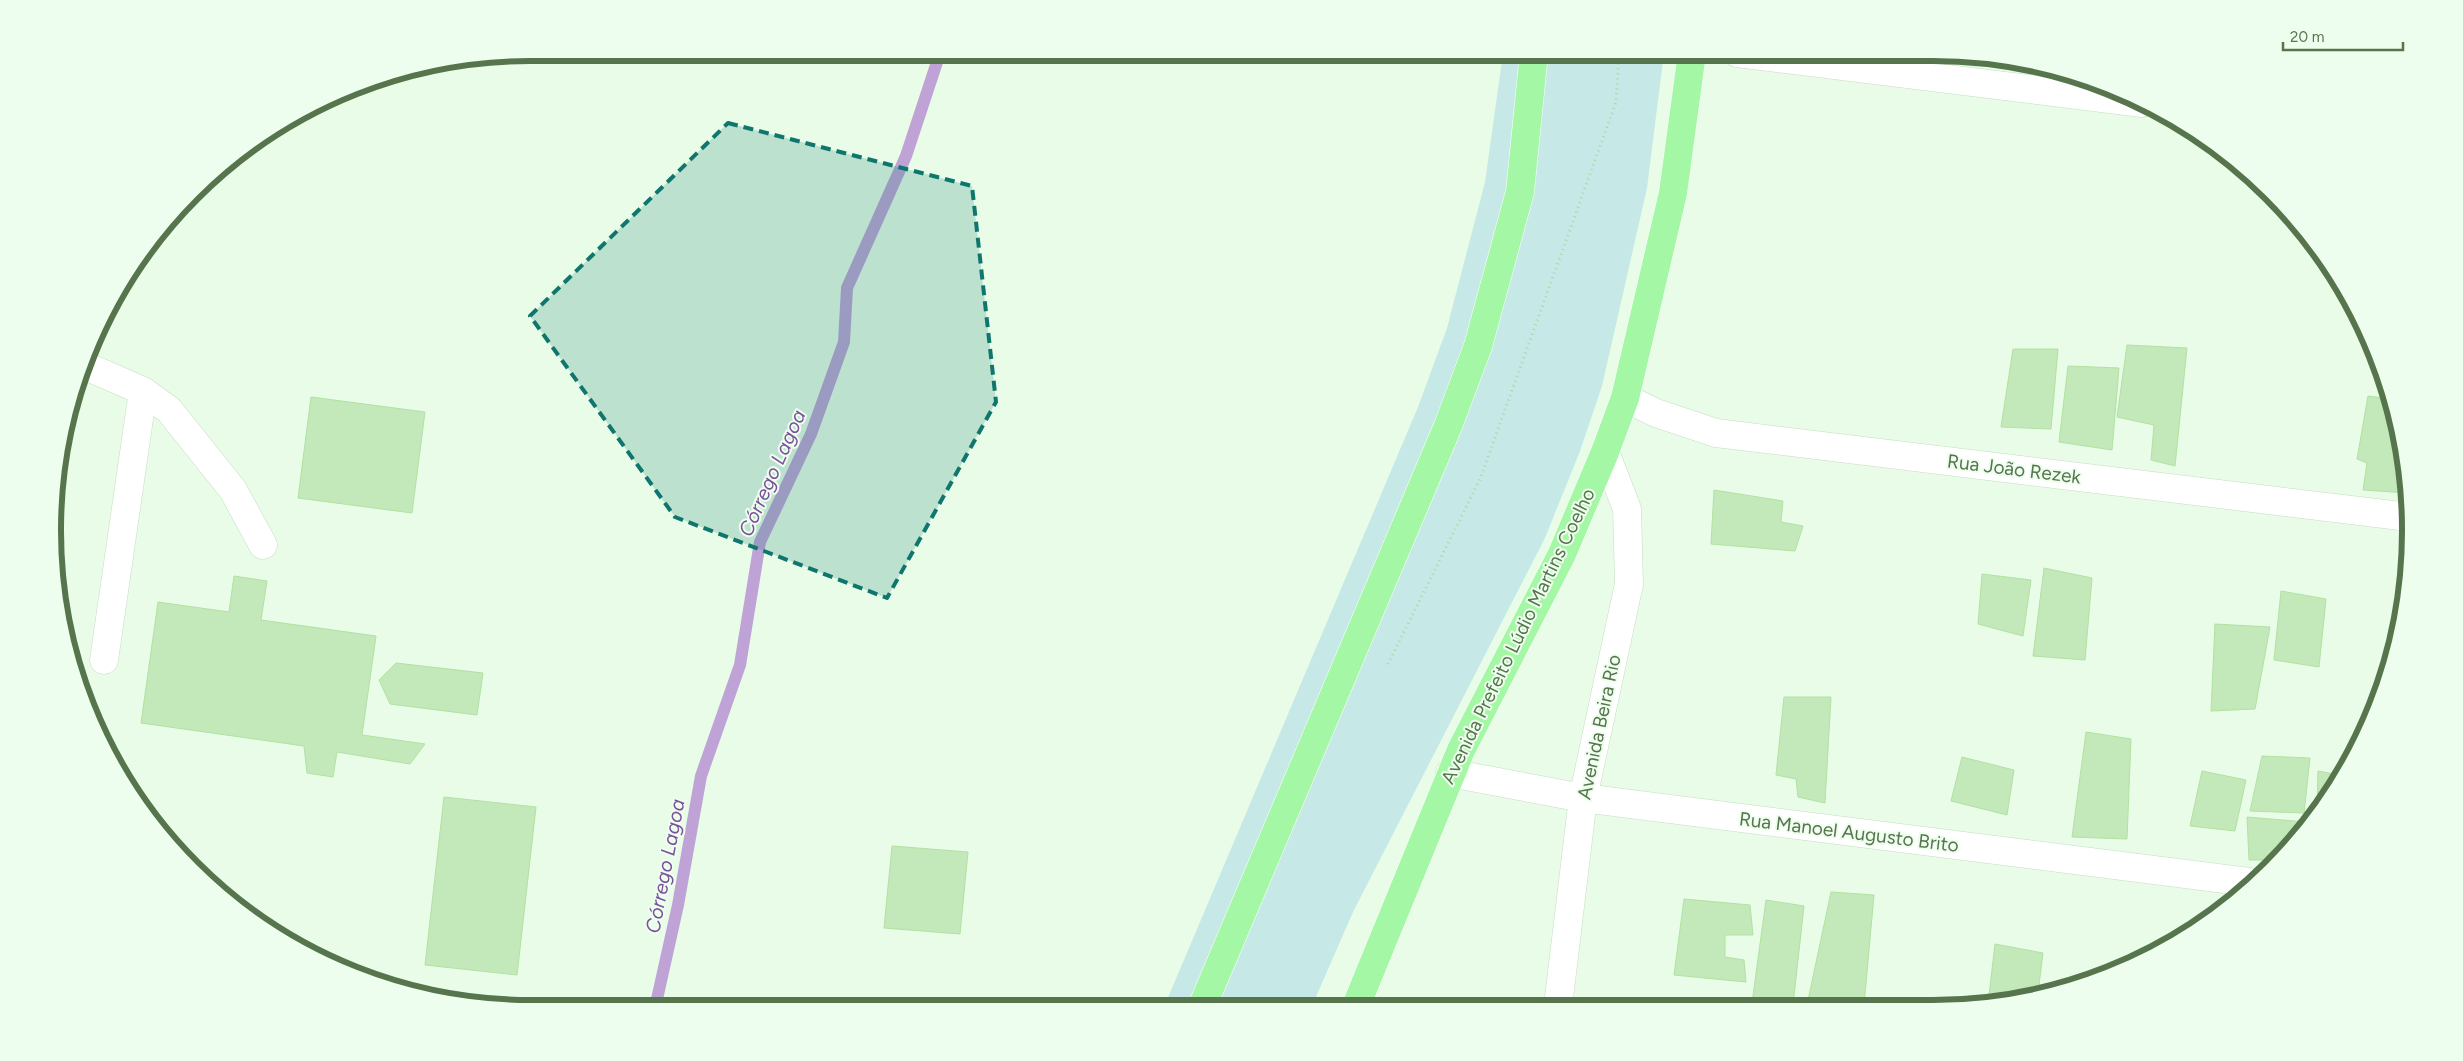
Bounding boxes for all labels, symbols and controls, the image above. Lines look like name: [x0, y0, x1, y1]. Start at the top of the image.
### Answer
scale bar: [2283, 20, 2403, 52]
text: 20 m: [2290, 28, 2324, 46]
water label: Córrego Lagoa: [733, 406, 811, 540]
street label: Rua João Rezek: [1946, 449, 2083, 489]
street label: Avenida Prefeito Lúdio Martins Coelho: [1436, 484, 1600, 788]
street label: Avenida Beira Rio: [1572, 652, 1626, 802]
water label: Córrego Lagoa: [640, 797, 690, 935]
street label: Rua Manoel Augusto Brito: [1738, 807, 1960, 857]

